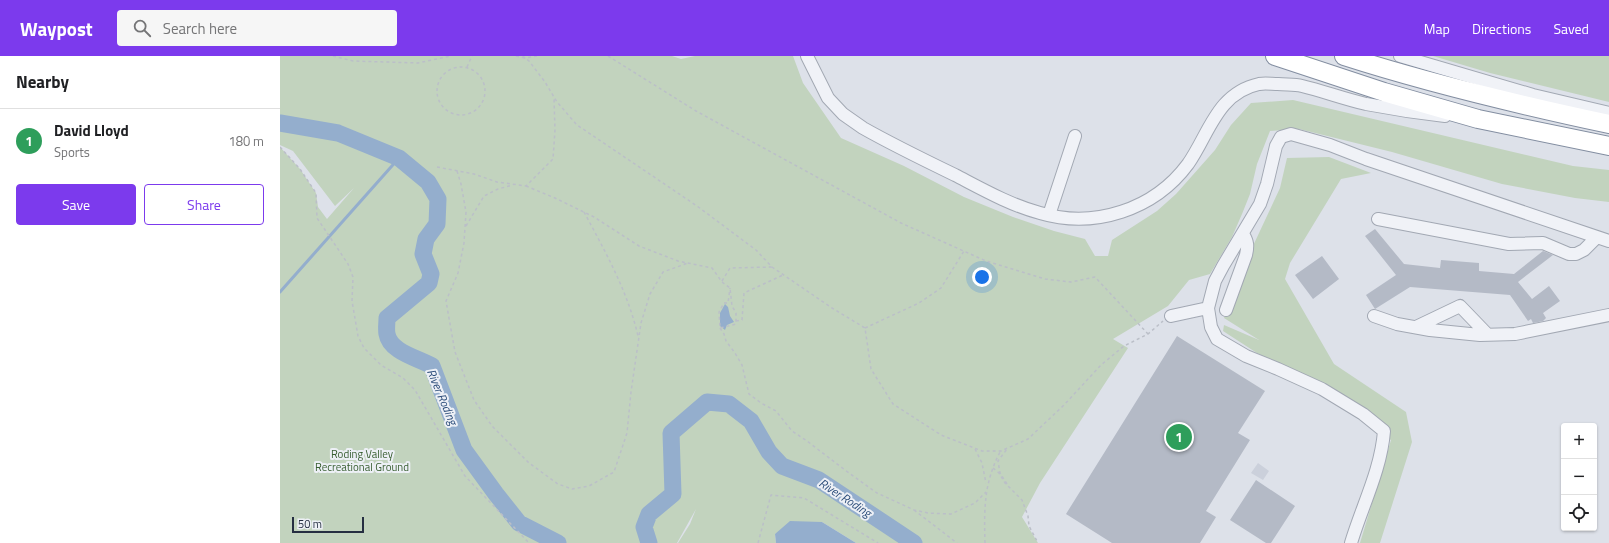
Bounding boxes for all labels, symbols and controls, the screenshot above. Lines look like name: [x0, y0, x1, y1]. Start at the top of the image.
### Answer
search box: [117, 10, 397, 46]
text: Waypost: [20, 14, 93, 43]
icon: search: [131, 17, 153, 39]
text: Search here: [163, 17, 237, 40]
text: Map: [1424, 18, 1450, 39]
text: Directions: [1472, 18, 1531, 39]
text: Saved: [1553, 18, 1589, 39]
text: Nearby: [16, 69, 69, 95]
text: David Lloyd: [54, 119, 129, 142]
text: 1: [25, 131, 33, 151]
text: 180 m: [228, 131, 264, 151]
text: Sports: [54, 142, 90, 162]
button: Save: [16, 184, 136, 225]
button: Share: [144, 184, 264, 225]
your location: [972, 267, 992, 287]
water label: River Roding: [422, 366, 463, 429]
pin: 1: [1166, 422, 1192, 452]
map controls: [1561, 423, 1597, 531]
button: +: [1561, 423, 1597, 459]
park label: Roding Valley Recreational Ground: [315, 446, 409, 475]
button: −: [1561, 459, 1597, 495]
water label: River Roding: [815, 473, 876, 522]
button: locate: [1561, 495, 1597, 531]
scale bar: [292, 515, 364, 534]
text: 50 m: [298, 516, 322, 532]

